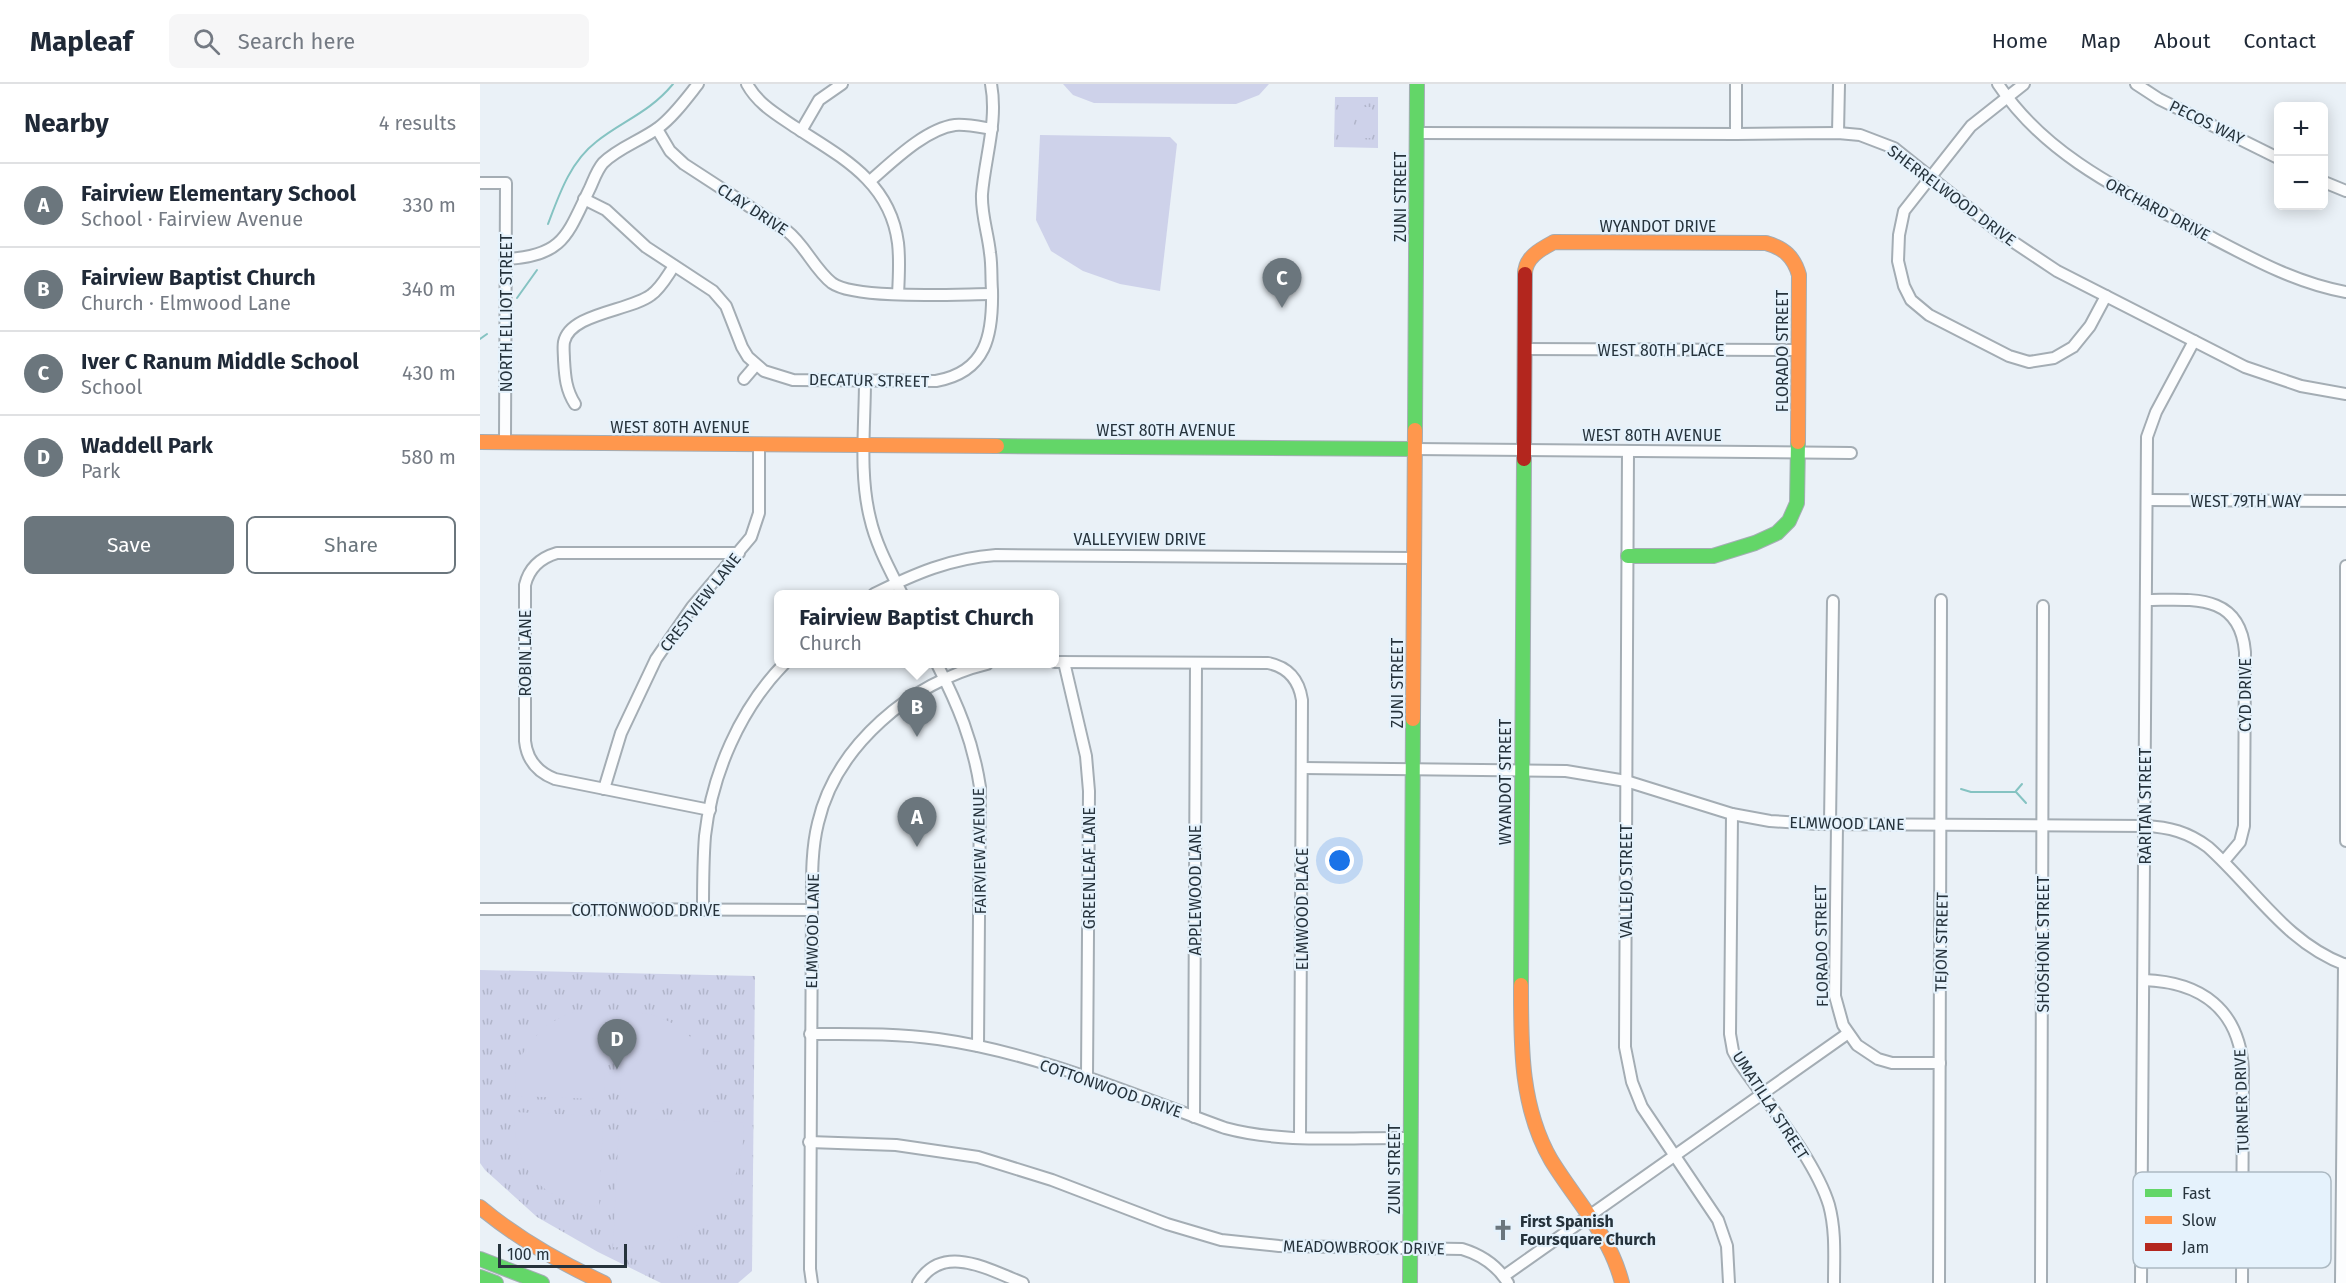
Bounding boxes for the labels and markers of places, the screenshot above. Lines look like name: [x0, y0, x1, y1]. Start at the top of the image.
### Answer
pin: C: [1262, 258, 1302, 308]
pin: B: [898, 688, 936, 737]
pin: A: [898, 798, 936, 847]
pin: D: [598, 1020, 636, 1069]
place label: First Spanish Foursquare Church: [1520, 1212, 1656, 1249]
church icon: First Spanish Foursquare Church: [1491, 1218, 1515, 1242]

